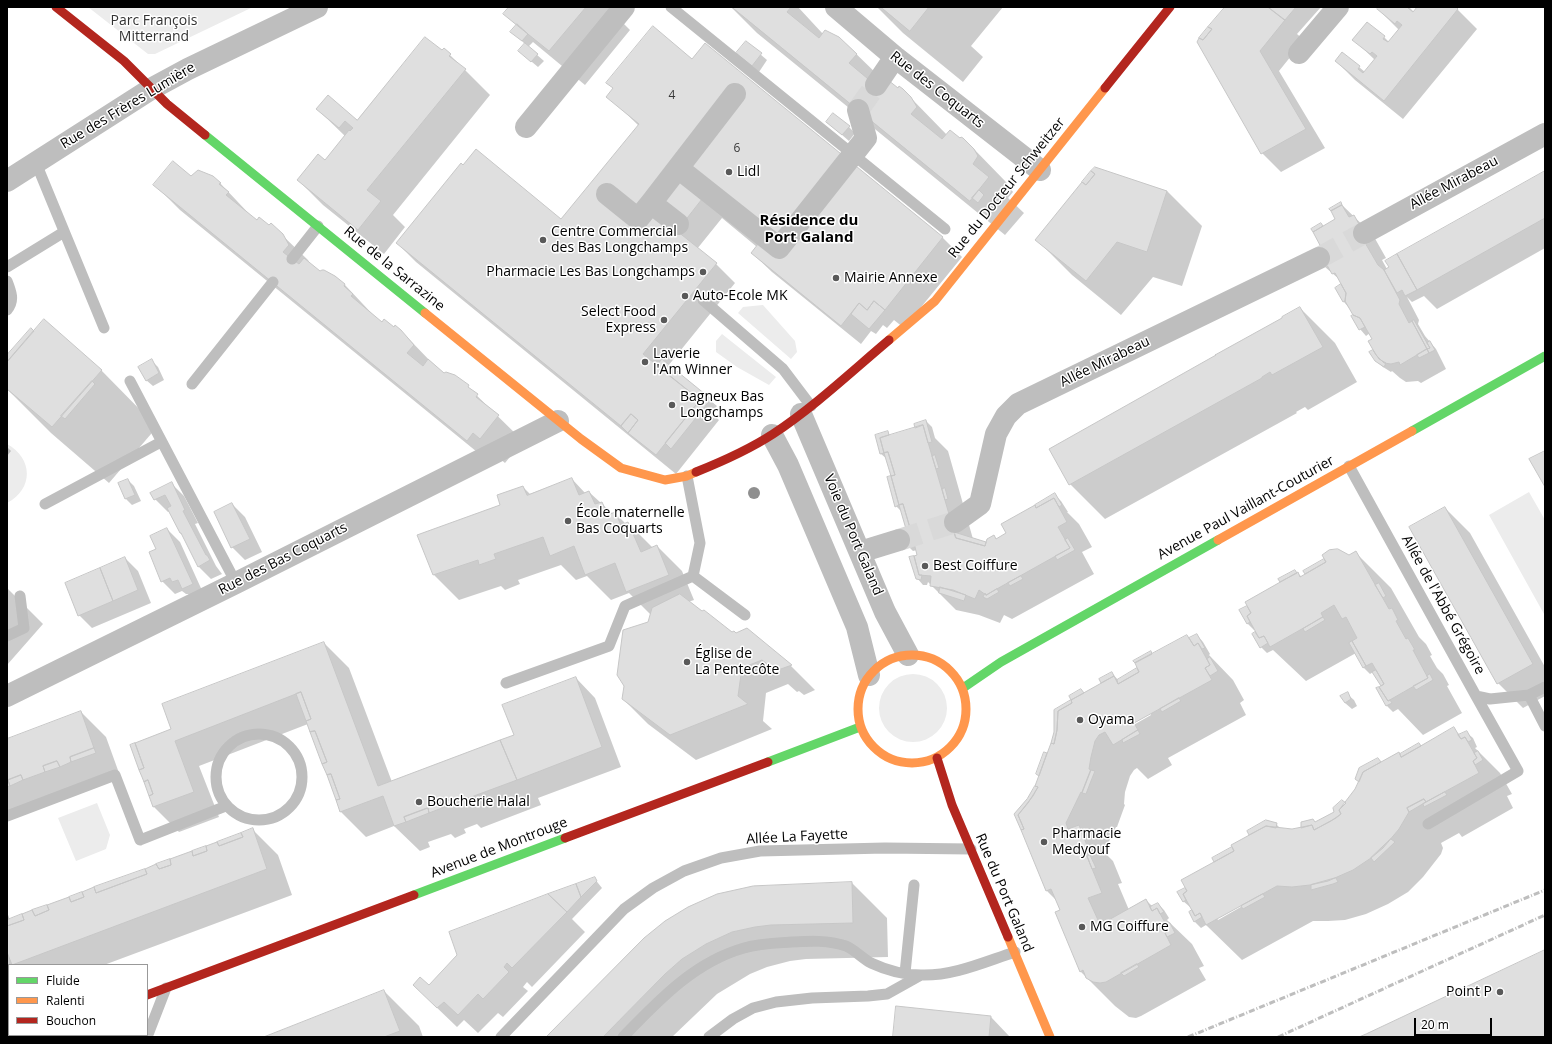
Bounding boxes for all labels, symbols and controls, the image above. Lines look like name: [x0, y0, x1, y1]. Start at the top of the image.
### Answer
park label: Parc François Mitterrand: [111, 13, 197, 46]
street label: Rue des Coquarts: [887, 48, 987, 132]
street label: Rue des Frères Lumière: [58, 59, 198, 153]
house number: 4: [669, 89, 675, 103]
street label: Rue du Docteur Schweitzer: [945, 114, 1069, 262]
house number: 6: [734, 142, 740, 156]
street label: Allée Mirabeau: [1407, 153, 1501, 213]
place label: Lidl: [737, 164, 760, 180]
marker: Lidl: [724, 167, 734, 177]
district label: Résidence du Port Galand: [760, 212, 858, 247]
street label: Rue de la Sarrazine: [340, 223, 448, 315]
place label: Centre Commercial des Bas Longchamps: [551, 224, 688, 256]
marker: Centre Commercial des Bas Longchamps: [538, 235, 548, 245]
place label: Pharmacie Les Bas Longchamps: [486, 264, 695, 280]
marker: Pharmacie Les Bas Longchamps: [698, 267, 708, 277]
place label: Mairie Annexe: [844, 270, 938, 286]
marker: Mairie Annexe: [831, 273, 841, 283]
place label: Auto-Ecole MK: [693, 288, 787, 304]
marker: Auto-Ecole MK: [680, 291, 690, 301]
place label: Select Food Express: [581, 304, 656, 336]
marker: Select Food Express: [659, 315, 669, 325]
street label: Allée Mirabeau: [1057, 333, 1153, 391]
place label: Laverie l'Am Winner: [653, 346, 732, 378]
marker: Laverie l'Am Winner: [640, 357, 650, 367]
place label: Bagneux Bas Longchamps: [680, 389, 764, 422]
marker: Bagneux Bas Longchamps: [667, 400, 677, 410]
street label: Avenue Paul Vaillant-Couturier: [1155, 452, 1337, 564]
street label: Voie du Port Galand: [820, 472, 886, 598]
place label: École maternelle Bas Coquarts: [576, 505, 685, 538]
marker: École maternelle Bas Coquarts: [563, 516, 573, 526]
street label: Rue des Bas Coquarts: [216, 519, 350, 599]
street label: Allée de l'Abbé Grégoire: [1398, 533, 1488, 677]
place label: Best Coiffure: [933, 558, 1018, 574]
marker: Best Coiffure: [920, 561, 930, 571]
place label: Église de La Pentecôte: [695, 646, 779, 678]
marker: Église de La Pentecôte: [682, 657, 692, 667]
place label: Oyama: [1088, 712, 1134, 728]
marker: Oyama: [1075, 715, 1085, 725]
place label: Boucherie Halal: [427, 794, 530, 810]
marker: Boucherie Halal: [414, 797, 424, 807]
street label: Avenue de Montrouge: [428, 814, 570, 882]
street label: Allée La Fayette: [746, 826, 848, 848]
place label: Pharmacie Medyouf: [1052, 826, 1121, 858]
street label: Rue du Port Galand: [971, 831, 1037, 955]
marker: Pharmacie Medyouf: [1039, 837, 1049, 847]
place label: MG Coiffure: [1090, 919, 1169, 935]
marker: MG Coiffure: [1077, 922, 1087, 932]
legend: [8, 964, 148, 1036]
text: Fluide: [46, 972, 80, 989]
place label: Point P: [1446, 984, 1492, 1000]
marker: Point P: [1495, 987, 1505, 997]
text: Ralenti: [46, 992, 85, 1009]
scale bar: [1416, 1010, 1494, 1036]
text: Bouchon: [46, 1012, 96, 1029]
text: 20 m: [1421, 1016, 1449, 1033]

